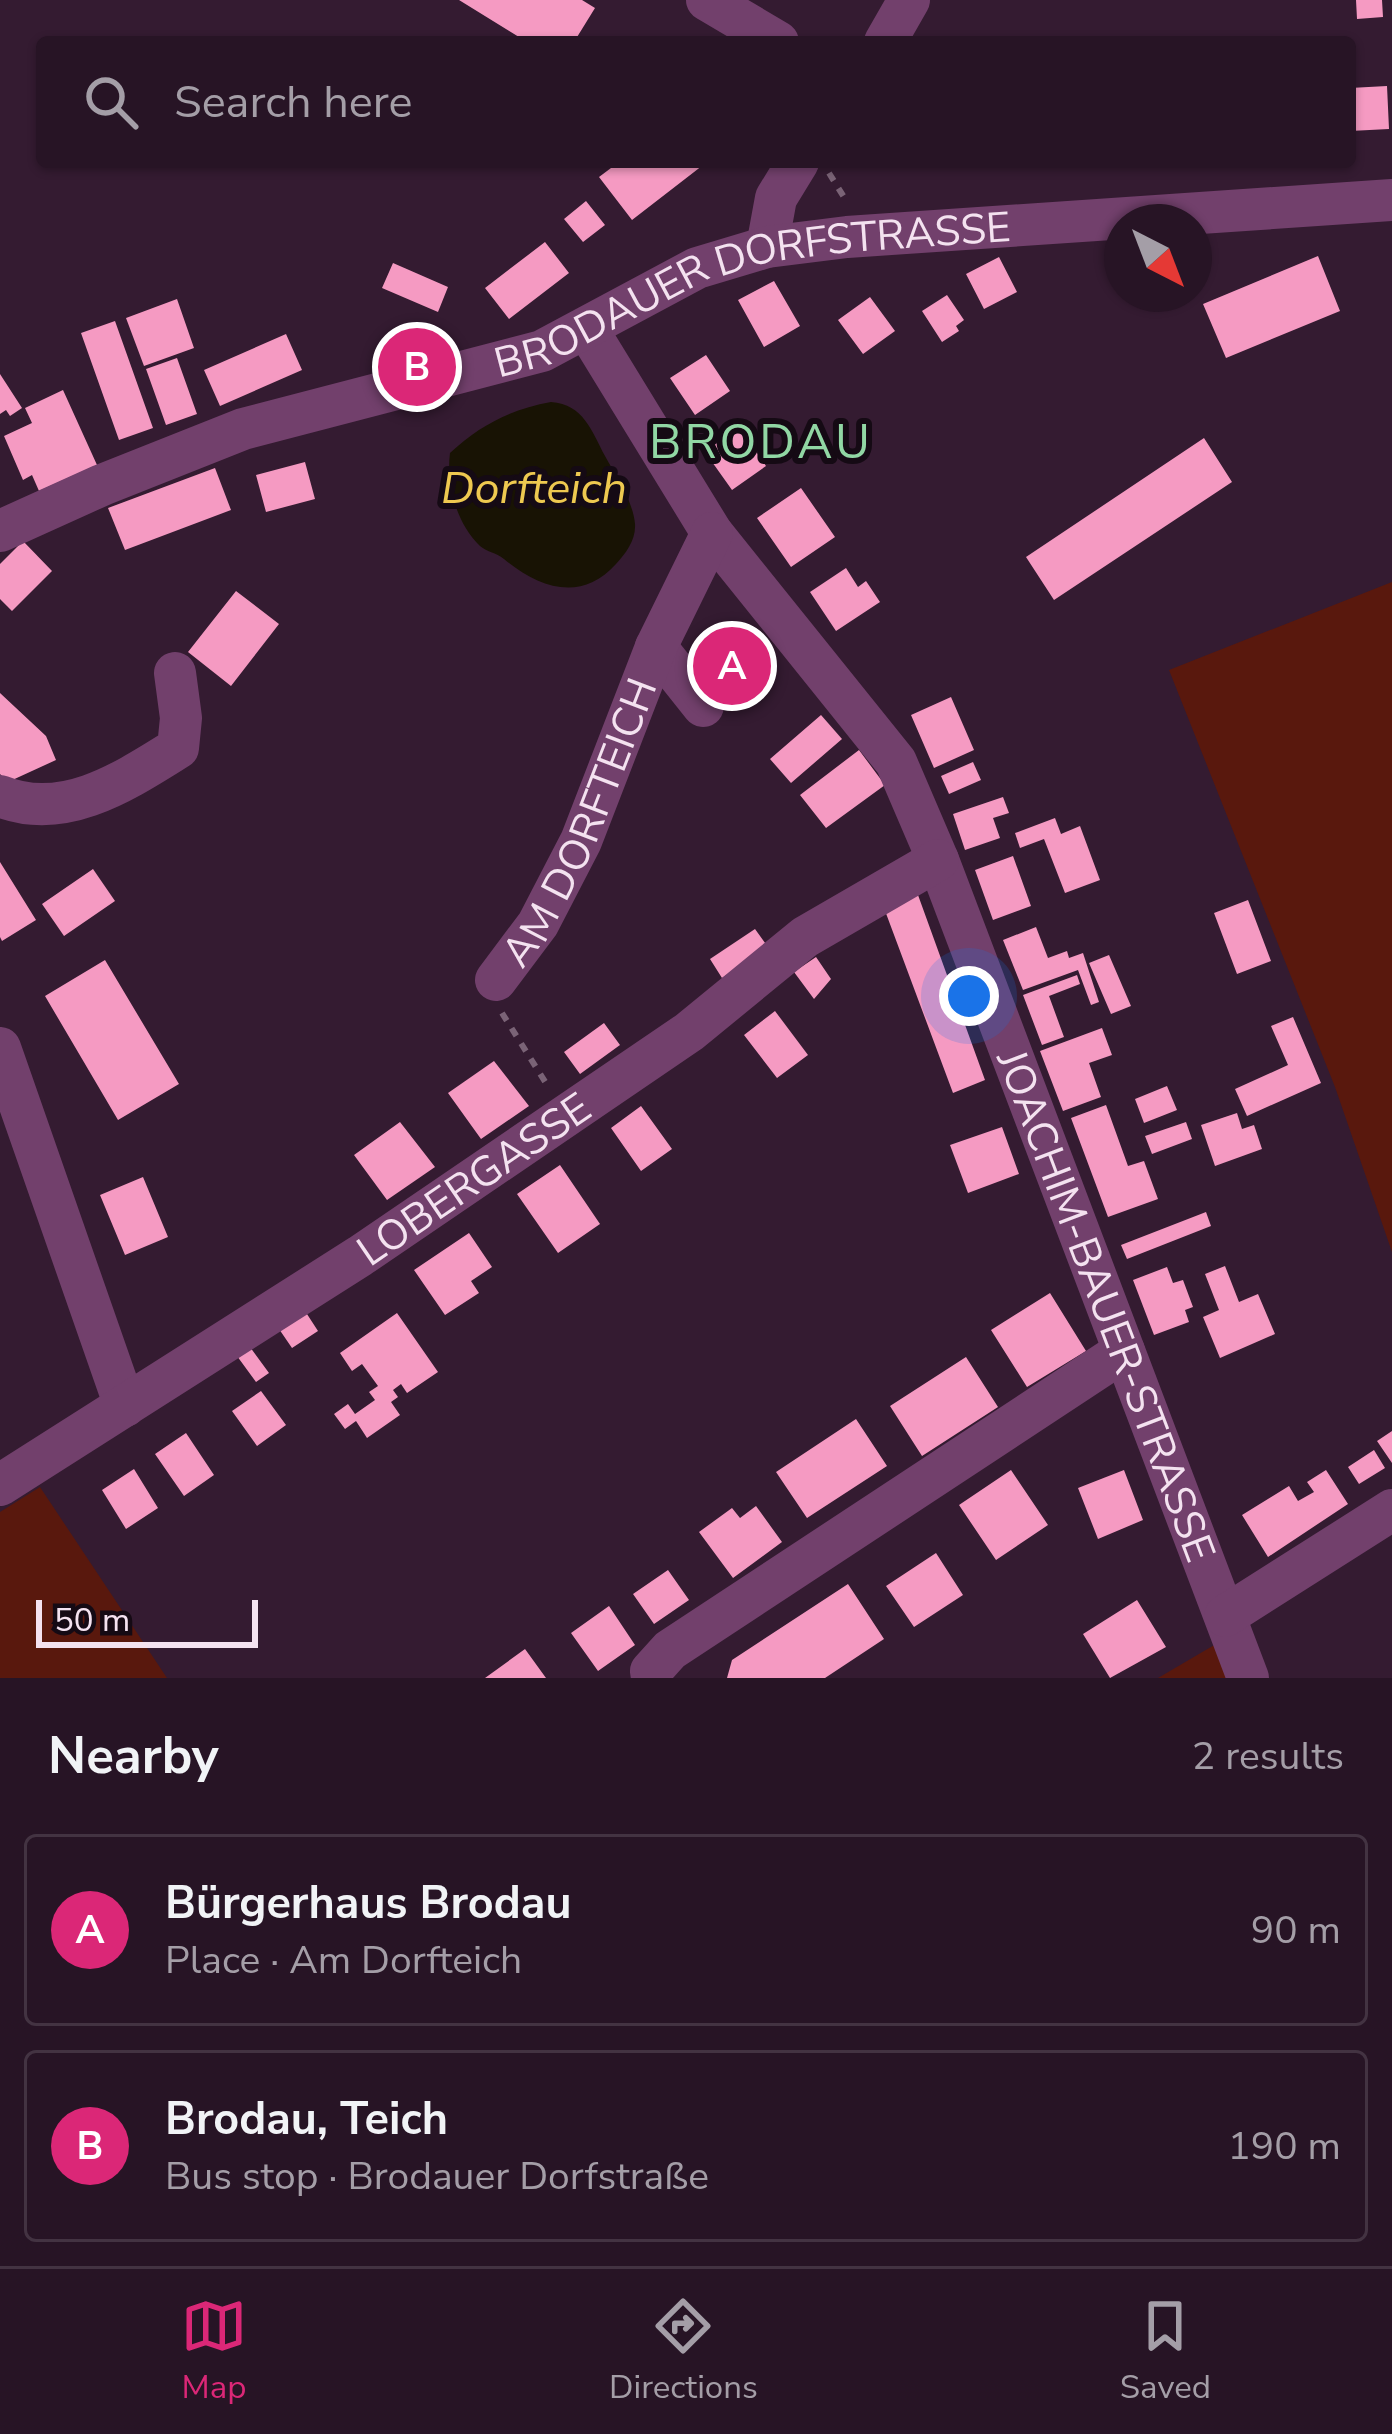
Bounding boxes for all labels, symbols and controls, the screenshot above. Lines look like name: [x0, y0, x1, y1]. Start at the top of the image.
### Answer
search box: [36, 36, 1356, 168]
icon: search: [78, 69, 144, 135]
text: Search here: [174, 72, 413, 133]
street label: BRODAUER DORFSTRASSE: [488, 199, 1012, 392]
north arrow: [1104, 204, 1212, 312]
pin: B: [378, 322, 456, 412]
district label: BRODAU: [649, 409, 873, 475]
water label: Dorfteich: [441, 458, 627, 519]
pin: A: [693, 621, 771, 711]
street label: AM DORFTEICH: [489, 670, 671, 979]
your location: [939, 966, 999, 1026]
street label: JOACHIM-BAUER-STRASSE: [982, 1041, 1228, 1570]
street label: LOBERGASSE: [346, 1080, 603, 1280]
scale bar: [36, 1594, 258, 1647]
text: 50 m: [54, 1598, 130, 1643]
text: Nearby: [48, 1721, 219, 1791]
text: 2 results: [1192, 1730, 1344, 1783]
text: Bürgerhaus Brodau: [165, 1873, 571, 1934]
text: A: [75, 1904, 105, 1957]
text: 90 m: [1251, 1904, 1341, 1957]
text: Place · Am Dorfteich: [165, 1934, 522, 1987]
text: Brodau, Teich: [165, 2089, 448, 2150]
text: B: [77, 2120, 103, 2173]
text: 190 m: [1227, 2120, 1341, 2173]
text: Bus stop · Brodauer Dorfstraße: [165, 2150, 709, 2203]
tab: Map: [181, 2293, 247, 2410]
tab: Directions: [609, 2293, 758, 2410]
tab: Saved: [1120, 2293, 1211, 2410]

